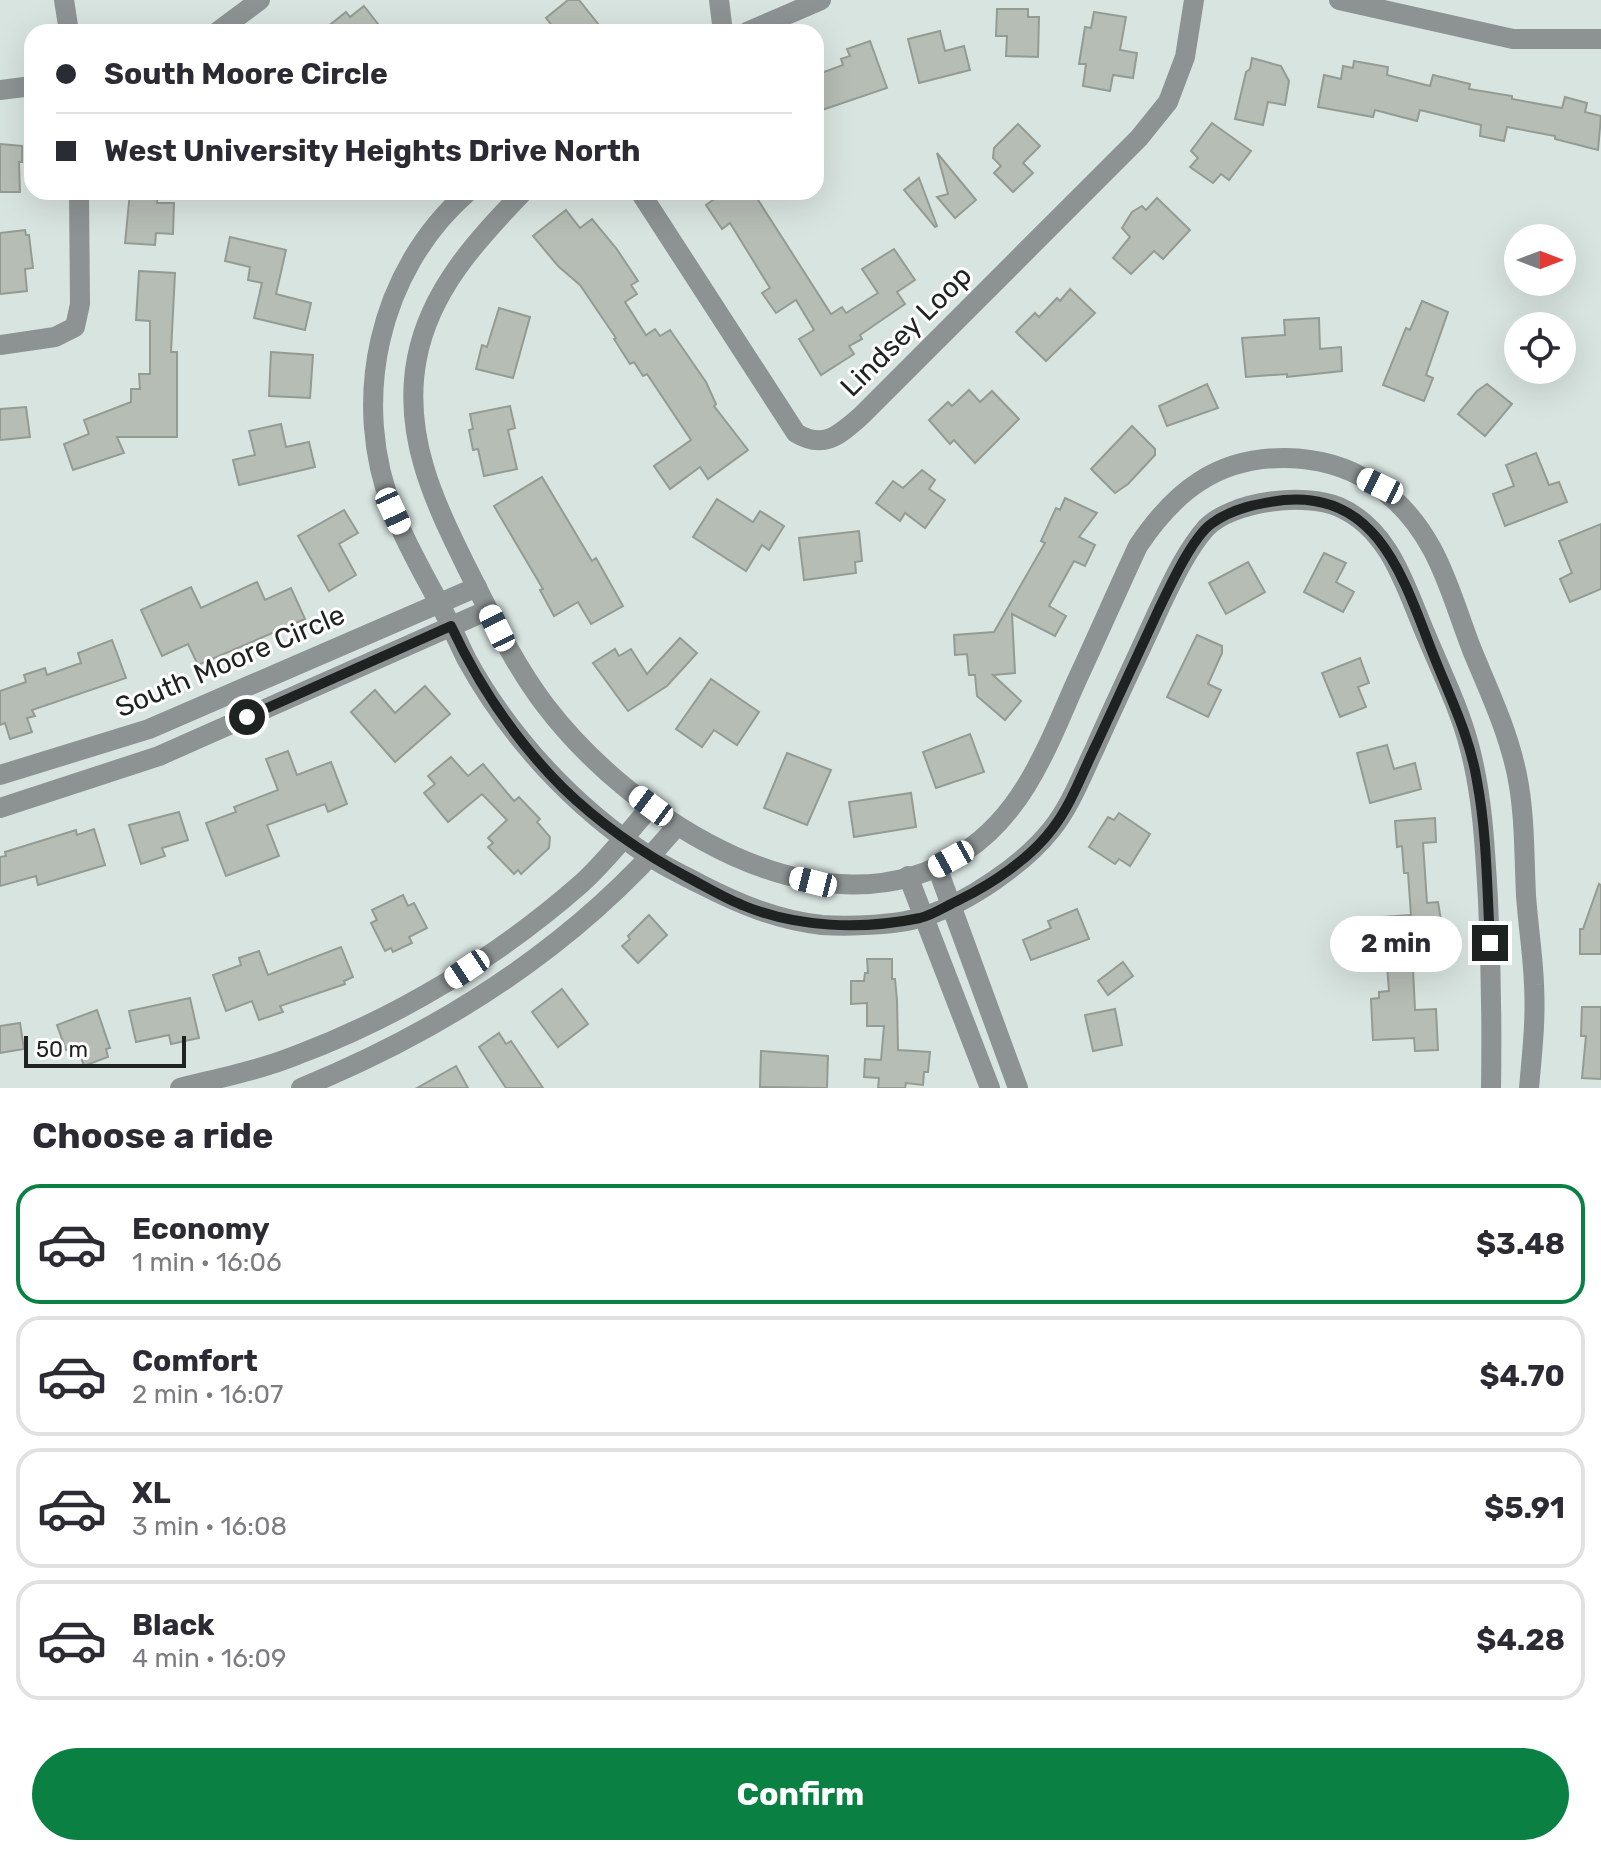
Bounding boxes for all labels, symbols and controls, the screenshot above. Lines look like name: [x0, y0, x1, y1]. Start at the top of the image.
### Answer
text: South Moore Circle: [104, 56, 388, 92]
text: West University Heights Drive North: [104, 133, 640, 169]
north arrow: [1504, 224, 1576, 296]
map controls: [1504, 224, 1576, 384]
street label: Lindsey Loop: [834, 259, 978, 403]
button: locate: [1504, 312, 1576, 384]
car: [1353, 465, 1407, 507]
car: [372, 484, 414, 538]
street label: South Moore Circle: [110, 598, 350, 724]
car: [476, 601, 518, 655]
route start: [229, 699, 265, 735]
car: [625, 782, 677, 830]
car: [924, 837, 978, 881]
car: [787, 865, 839, 899]
callout: 2 min: [1330, 915, 1462, 971]
route end: [1472, 925, 1508, 961]
text: 2 min: [1361, 928, 1431, 959]
car: [440, 946, 494, 992]
scale bar: [24, 1032, 186, 1068]
text: 50 m: [36, 1036, 88, 1063]
text: Choose a ride: [32, 1114, 273, 1157]
icon: car: [36, 1208, 108, 1280]
text: Economy: [132, 1211, 270, 1247]
text: $3.48: [1476, 1226, 1565, 1262]
text: 1 min · 16:06: [132, 1247, 282, 1278]
icon: car: [36, 1340, 108, 1412]
text: Comfort: [132, 1343, 258, 1379]
text: $4.70: [1479, 1358, 1565, 1394]
text: 2 min · 16:07: [132, 1379, 283, 1410]
icon: car: [36, 1472, 108, 1544]
text: XL: [132, 1475, 171, 1511]
text: $5.91: [1484, 1490, 1565, 1526]
text: 3 min · 16:08: [132, 1511, 287, 1542]
icon: car: [36, 1604, 108, 1676]
text: Black: [132, 1607, 215, 1643]
text: $4.28: [1476, 1622, 1565, 1658]
text: 4 min · 16:09: [132, 1643, 286, 1674]
button: Confirm: [32, 1748, 1569, 1840]

